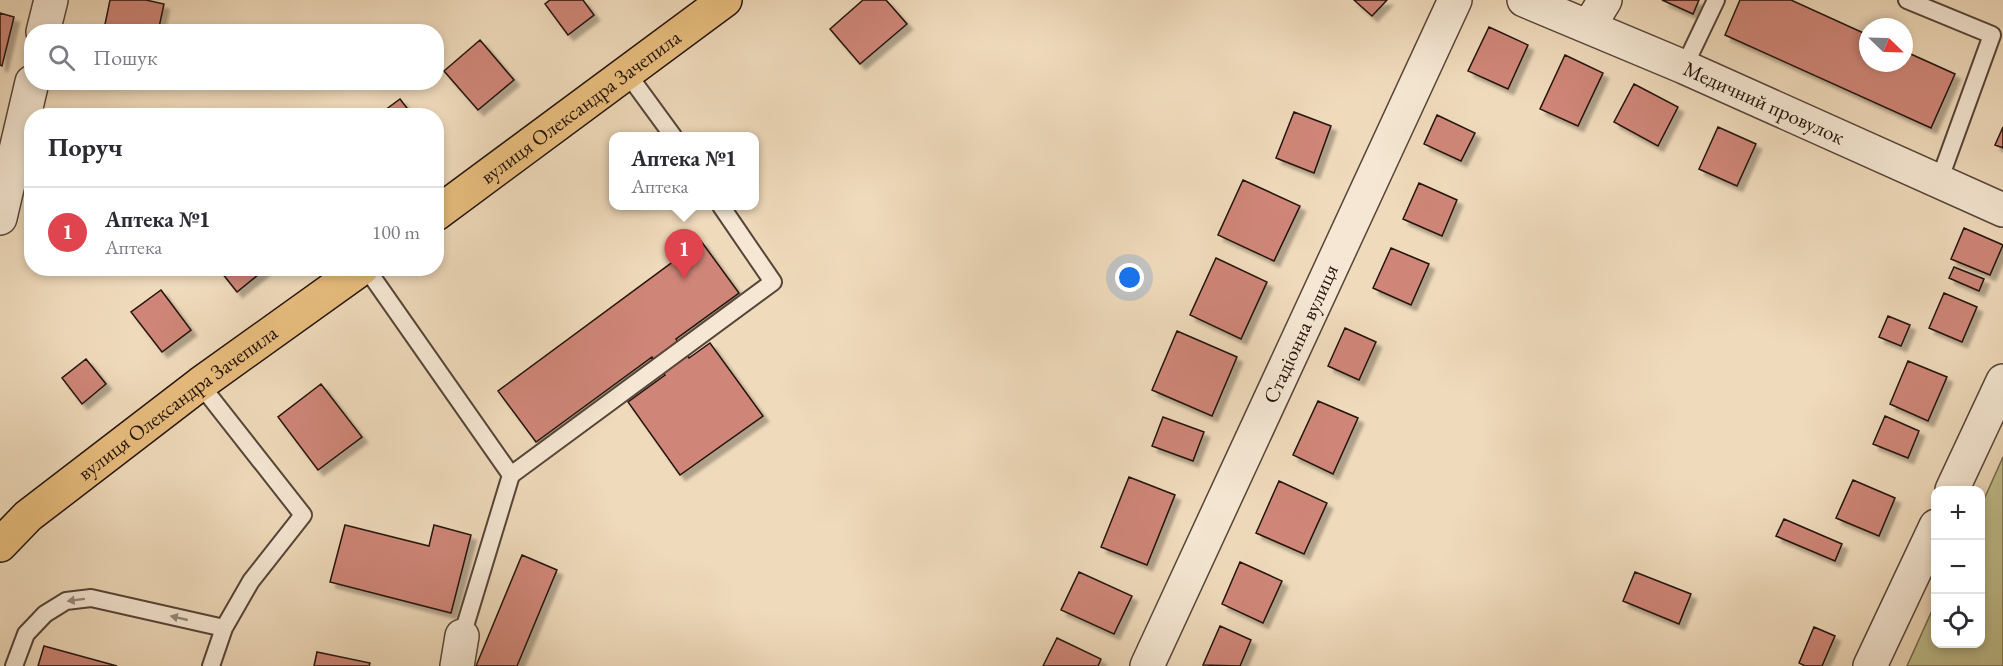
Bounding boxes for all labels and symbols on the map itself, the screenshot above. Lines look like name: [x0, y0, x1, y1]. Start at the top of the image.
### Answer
north arrow: [1859, 18, 1913, 72]
street label: вулиця Олександра Зачепила: [475, 23, 687, 190]
street label: Медичний провулок: [1679, 54, 1849, 150]
pin: 1: [664, 230, 704, 279]
street label: Стадіонна вулиця: [1256, 260, 1344, 407]
your location: [1115, 263, 1144, 292]
street label: вулиця Олександра Зачепила: [72, 318, 283, 486]
one-way arrow: [67, 595, 86, 604]
one-way arrow: [170, 612, 188, 622]

